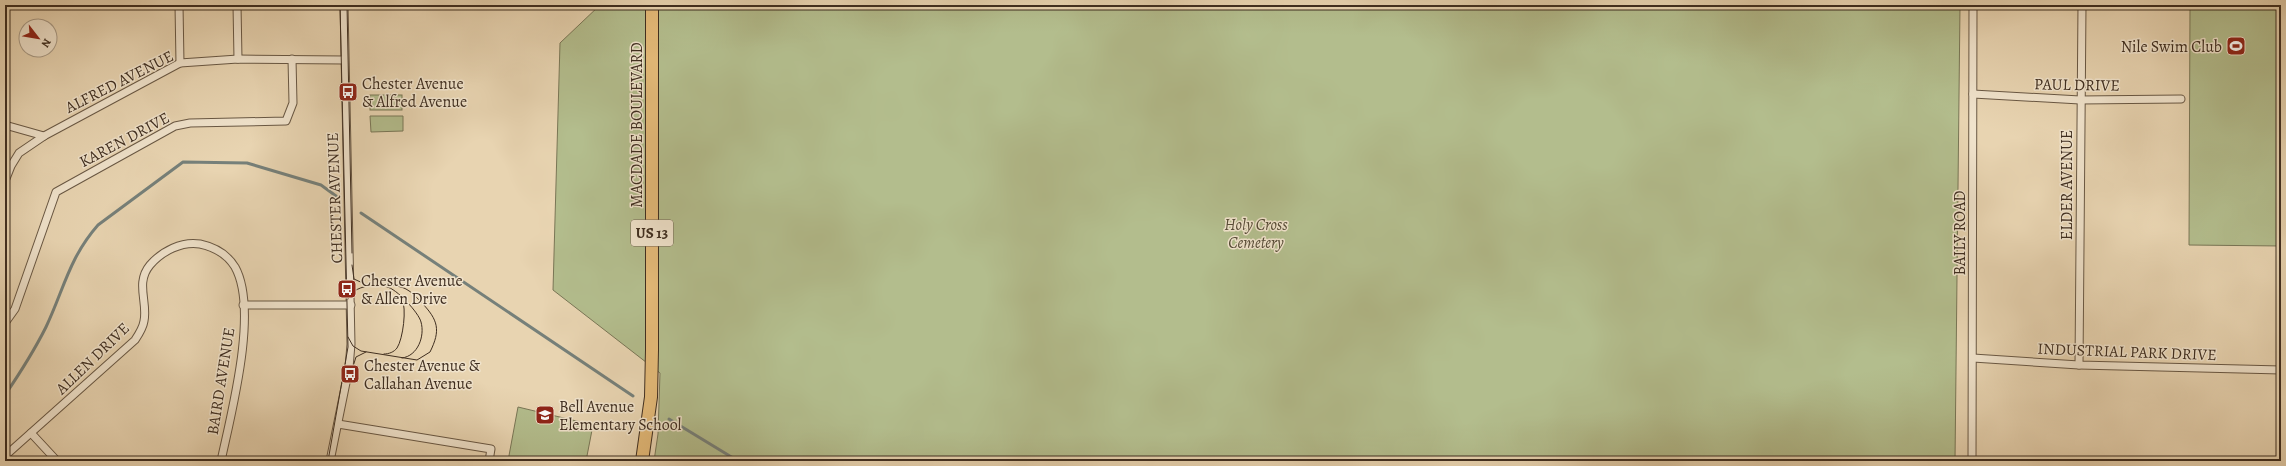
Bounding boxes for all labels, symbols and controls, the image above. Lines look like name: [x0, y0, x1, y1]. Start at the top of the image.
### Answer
north arrow: [18, 18, 58, 58]
sports icon: Nile Swim Club: [2225, 35, 2247, 57]
text: N: [38, 36, 55, 50]
place label: Nile Swim Club: [2121, 36, 2222, 58]
street label: MACDADE BOULEVARD: [626, 42, 648, 208]
street label: ALFRED AVENUE: [61, 45, 177, 119]
place label: Chester Avenue & Alfred Avenue: [362, 73, 467, 113]
street label: PAUL DRIVE: [2034, 73, 2120, 97]
bus stop icon: Chester Avenue & Alfred Avenue: [337, 81, 359, 103]
street label: KAREN DRIVE: [76, 107, 173, 173]
street label: ELDER AVENUE: [2056, 130, 2078, 240]
street label: CHESTER AVENUE: [322, 132, 348, 264]
street label: BAILY ROAD: [1949, 190, 1971, 276]
park label: Holy Cross Cemetery: [1224, 214, 1288, 254]
road number: US 13: [631, 220, 673, 246]
place label: Chester Avenue & Allen Drive: [361, 270, 463, 310]
bus stop icon: Chester Avenue & Allen Drive: [336, 278, 358, 300]
street label: ALLEN DRIVE: [50, 318, 135, 400]
street label: BAIRD AVENUE: [202, 326, 240, 437]
street label: INDUSTRIAL PARK DRIVE: [2037, 338, 2217, 366]
place label: Chester Avenue & Callahan Avenue: [364, 355, 481, 395]
bus stop icon: Chester Avenue & Callahan Avenue: [339, 363, 361, 385]
place label: Bell Avenue Elementary School: [559, 396, 682, 436]
school or university icon: Bell Avenue Elementary School: [534, 404, 556, 426]

